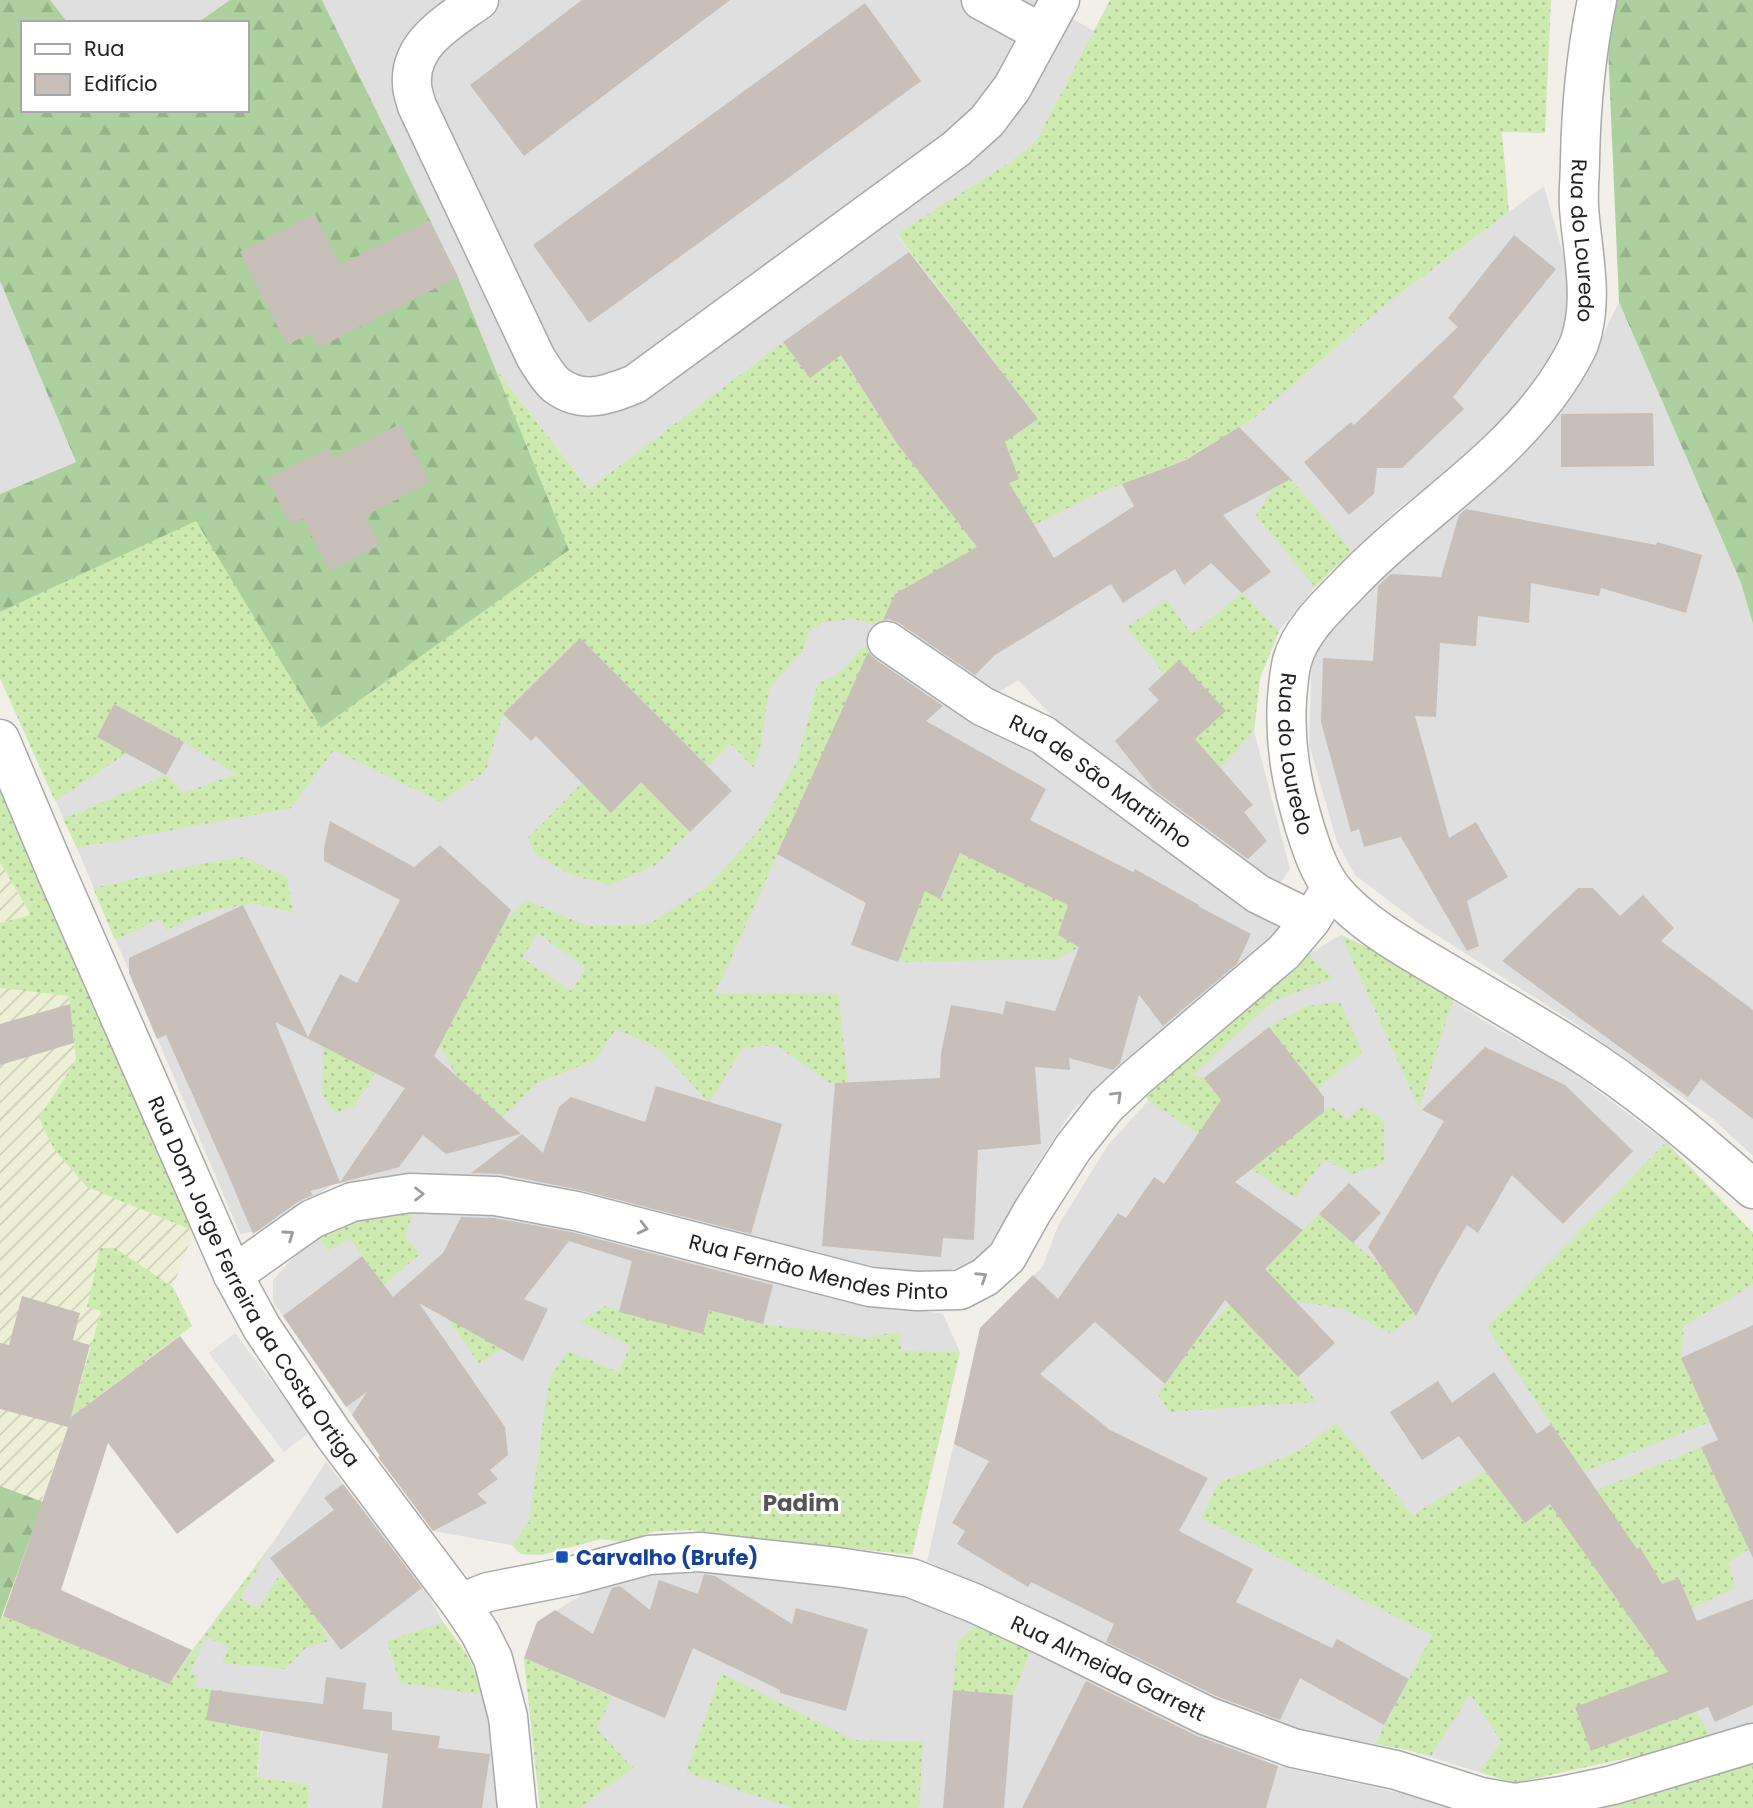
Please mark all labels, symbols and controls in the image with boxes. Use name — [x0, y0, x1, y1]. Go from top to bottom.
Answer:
legend — [21, 21, 248, 112]
text: Rua — [84, 34, 124, 63]
text: Edifício — [84, 69, 158, 98]
street label: Rua do Louredo — [1564, 159, 1601, 324]
street label: Rua do Louredo — [1272, 671, 1321, 838]
street label: Rua de São Martinho — [1005, 707, 1198, 855]
street label: Rua Dom Jorge Ferreira da Costa Ortiga — [142, 1091, 367, 1473]
one-way arrow — [1109, 1092, 1122, 1105]
one-way arrow — [415, 1186, 425, 1202]
one-way arrow — [637, 1220, 649, 1234]
street label: Rua Fernão Mendes Pinto — [686, 1226, 948, 1306]
one-way arrow — [281, 1231, 294, 1243]
one-way arrow — [974, 1272, 987, 1285]
district label: Padim — [763, 1487, 839, 1519]
place label: Carvalho (Brufe) — [576, 1543, 758, 1572]
marker: Carvalho (Brufe) — [554, 1549, 570, 1565]
street label: Rua Almeida Garrett — [1006, 1608, 1211, 1728]

